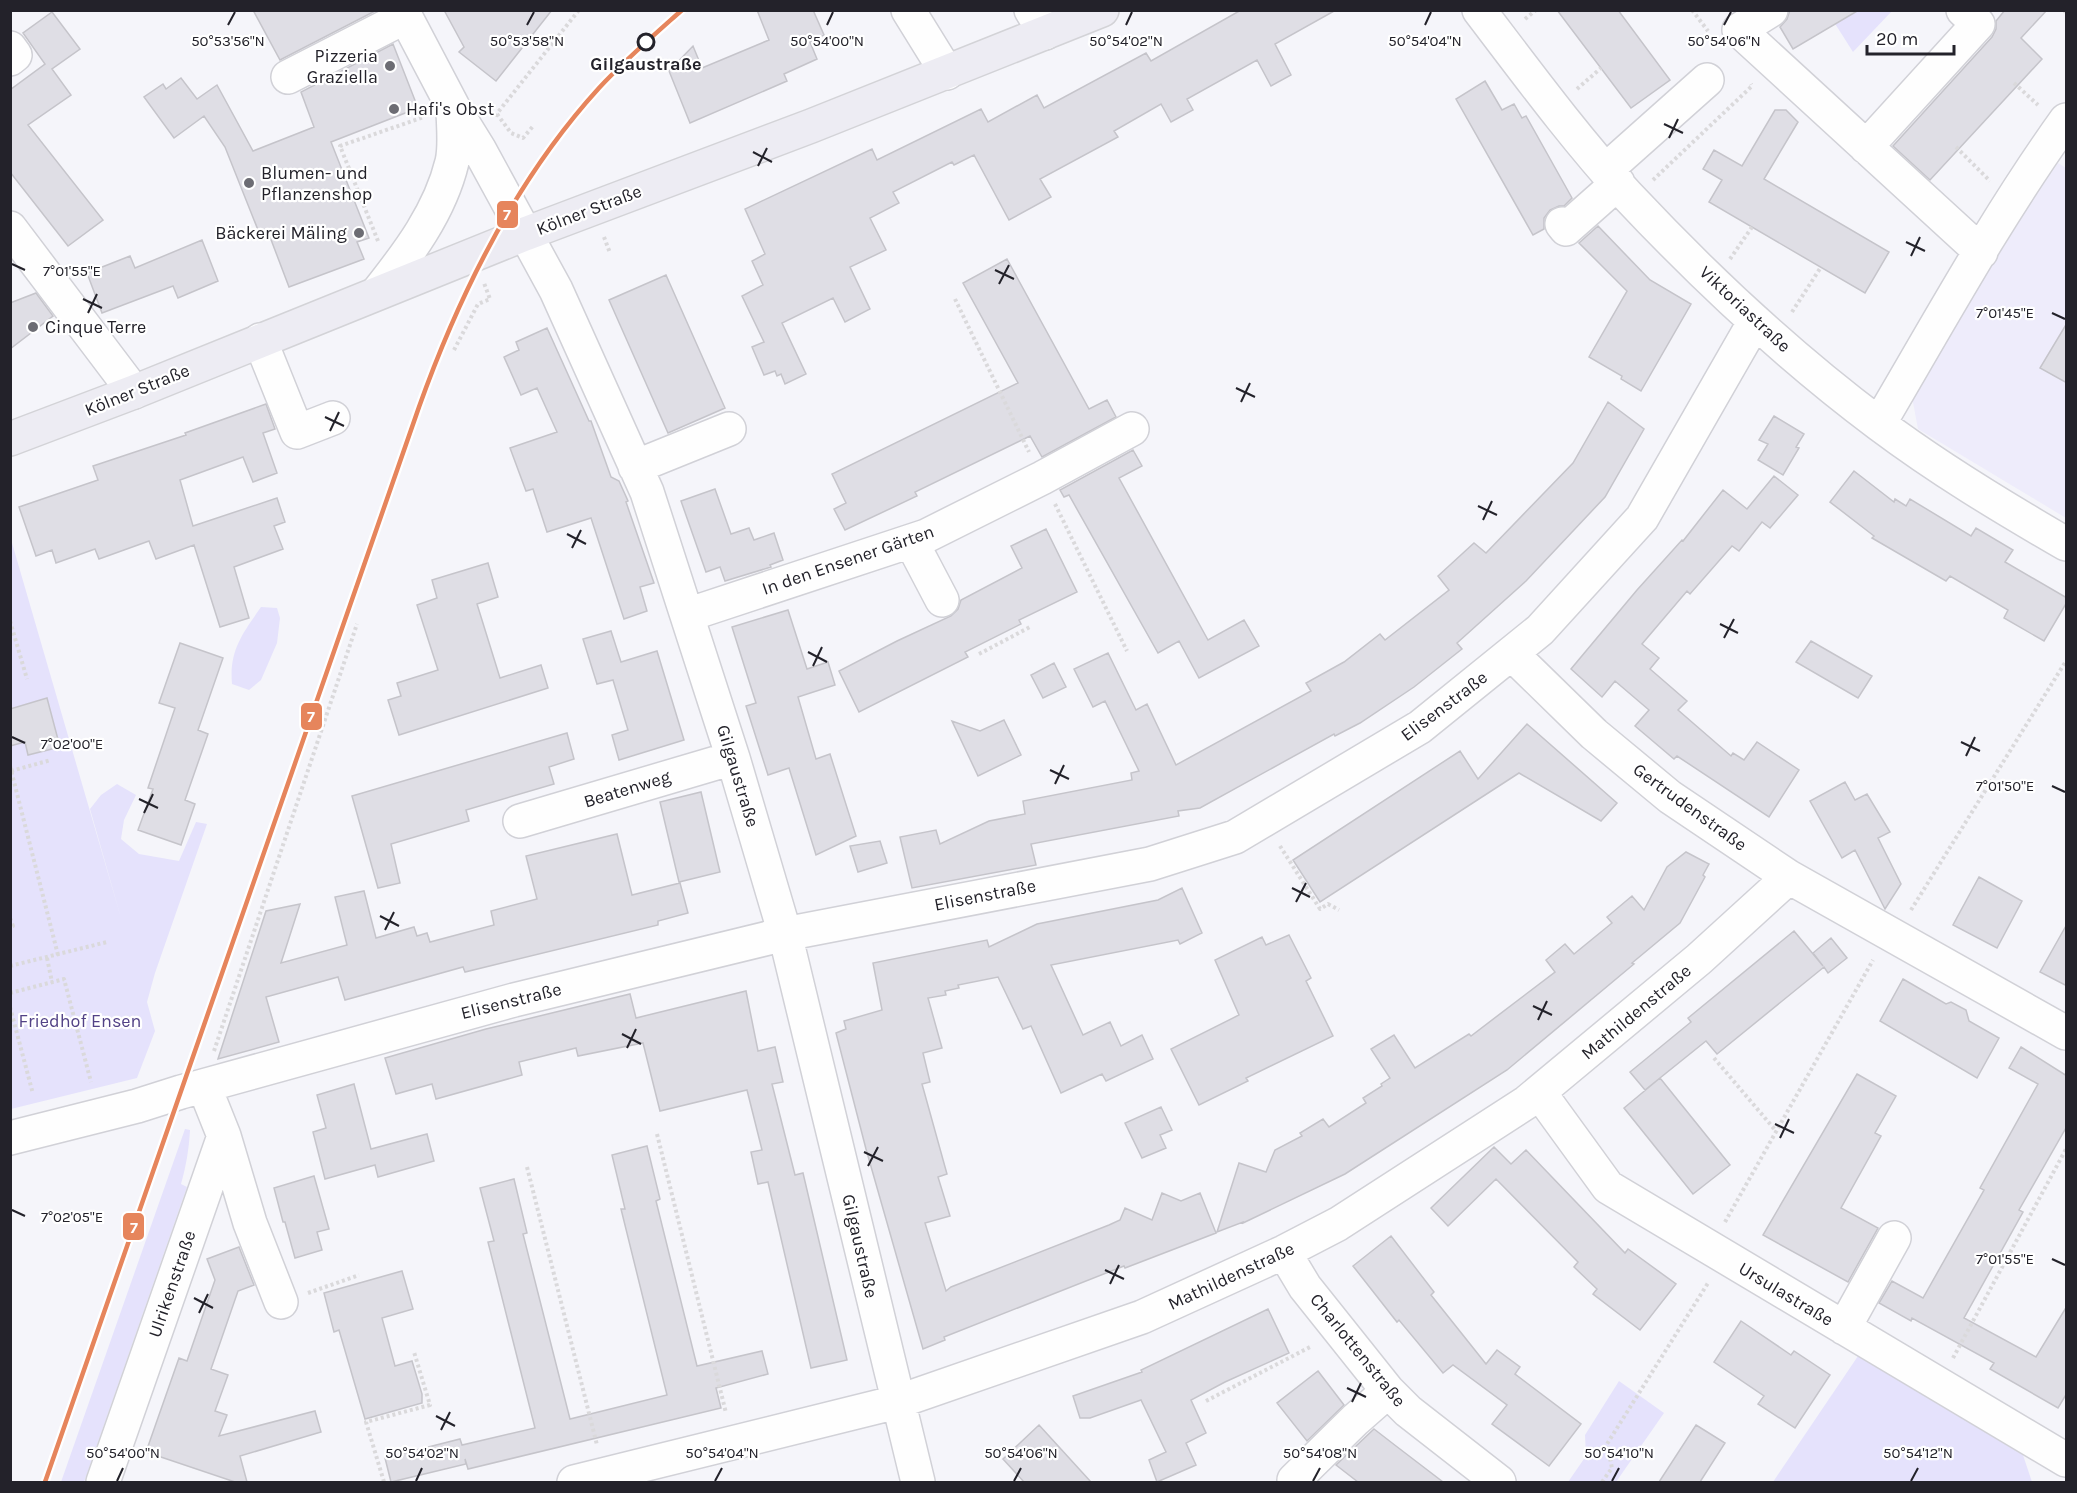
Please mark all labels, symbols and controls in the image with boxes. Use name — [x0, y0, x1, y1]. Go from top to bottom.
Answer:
scale bar — [1867, 18, 1954, 56]
text: 20 m — [1876, 28, 1918, 50]
text: 50°53'56"N — [191, 32, 265, 50]
text: 50°53'58"N — [490, 32, 564, 50]
text: 50°54'00"N — [790, 32, 864, 50]
text: 50°54'02"N — [1089, 32, 1163, 50]
text: 50°54'04"N — [1388, 32, 1462, 50]
text: 50°54'06"N — [1687, 32, 1761, 50]
marker: Gilgaustraße — [637, 33, 655, 51]
place label: Pizzeria Graziella — [307, 45, 378, 88]
place label: Gilgaustraße — [590, 53, 702, 75]
marker: Pizzeria Graziella — [383, 59, 397, 73]
place label: Hafi's Obst — [406, 98, 494, 120]
marker: Hafi's Obst — [387, 102, 401, 116]
place label: Blumen- und Pflanzenshop — [261, 162, 372, 205]
marker: Blumen- und Pflanzenshop — [242, 176, 256, 190]
street label: Kölner Straße — [533, 180, 645, 240]
line badge: 7 — [496, 200, 519, 229]
text: 7 — [503, 205, 511, 224]
place label: Bäckerei Mäling — [215, 222, 347, 244]
marker: Bäckerei Mäling — [352, 226, 366, 240]
street label: Viktoriastraße — [1695, 261, 1795, 357]
text: 7°01'55"E — [43, 262, 101, 280]
text: 7°01'45"E — [1976, 304, 2034, 322]
place label: Cinque Terre — [45, 316, 146, 338]
marker: Cinque Terre — [26, 320, 40, 334]
street label: Kölner Straße — [81, 359, 193, 421]
street label: In den Ensener Gärten — [759, 520, 937, 600]
street label: Elisenstraße — [1396, 666, 1492, 746]
line badge: 7 — [300, 702, 323, 731]
text: 7 — [307, 707, 315, 726]
street label: Gilgaustraße — [712, 722, 764, 830]
text: 7°02'00"E — [41, 735, 103, 753]
street label: Gertrudenstraße — [1629, 758, 1751, 856]
street label: Beatenweg — [581, 765, 673, 813]
text: 7°01'50"E — [1976, 777, 2034, 795]
street label: Elisenstraße — [932, 874, 1038, 916]
street label: Mathildenstraße — [1576, 960, 1696, 1064]
street label: Elisenstraße — [458, 978, 564, 1024]
park label: Friedhof Ensen — [19, 1010, 141, 1032]
street label: Gilgaustraße — [837, 1192, 883, 1300]
text: 7°02'05"E — [41, 1208, 103, 1226]
line badge: 7 — [122, 1212, 145, 1241]
text: 7 — [130, 1218, 138, 1237]
street label: Ulrikenstraße — [143, 1228, 201, 1340]
street label: Mathildenstraße — [1164, 1237, 1298, 1315]
text: 7°01'55"E — [1976, 1250, 2034, 1268]
street label: Ursulastraße — [1735, 1257, 1837, 1331]
street label: Charlottenstraße — [1305, 1289, 1411, 1411]
text: 50°54'00"N — [86, 1444, 160, 1462]
text: 50°54'02"N — [385, 1444, 459, 1462]
text: 50°54'04"N — [685, 1444, 759, 1462]
text: 50°54'06"N — [984, 1444, 1058, 1462]
text: 50°54'08"N — [1283, 1444, 1357, 1462]
text: 50°54'10"N — [1584, 1444, 1654, 1462]
text: 50°54'12"N — [1883, 1444, 1953, 1462]

